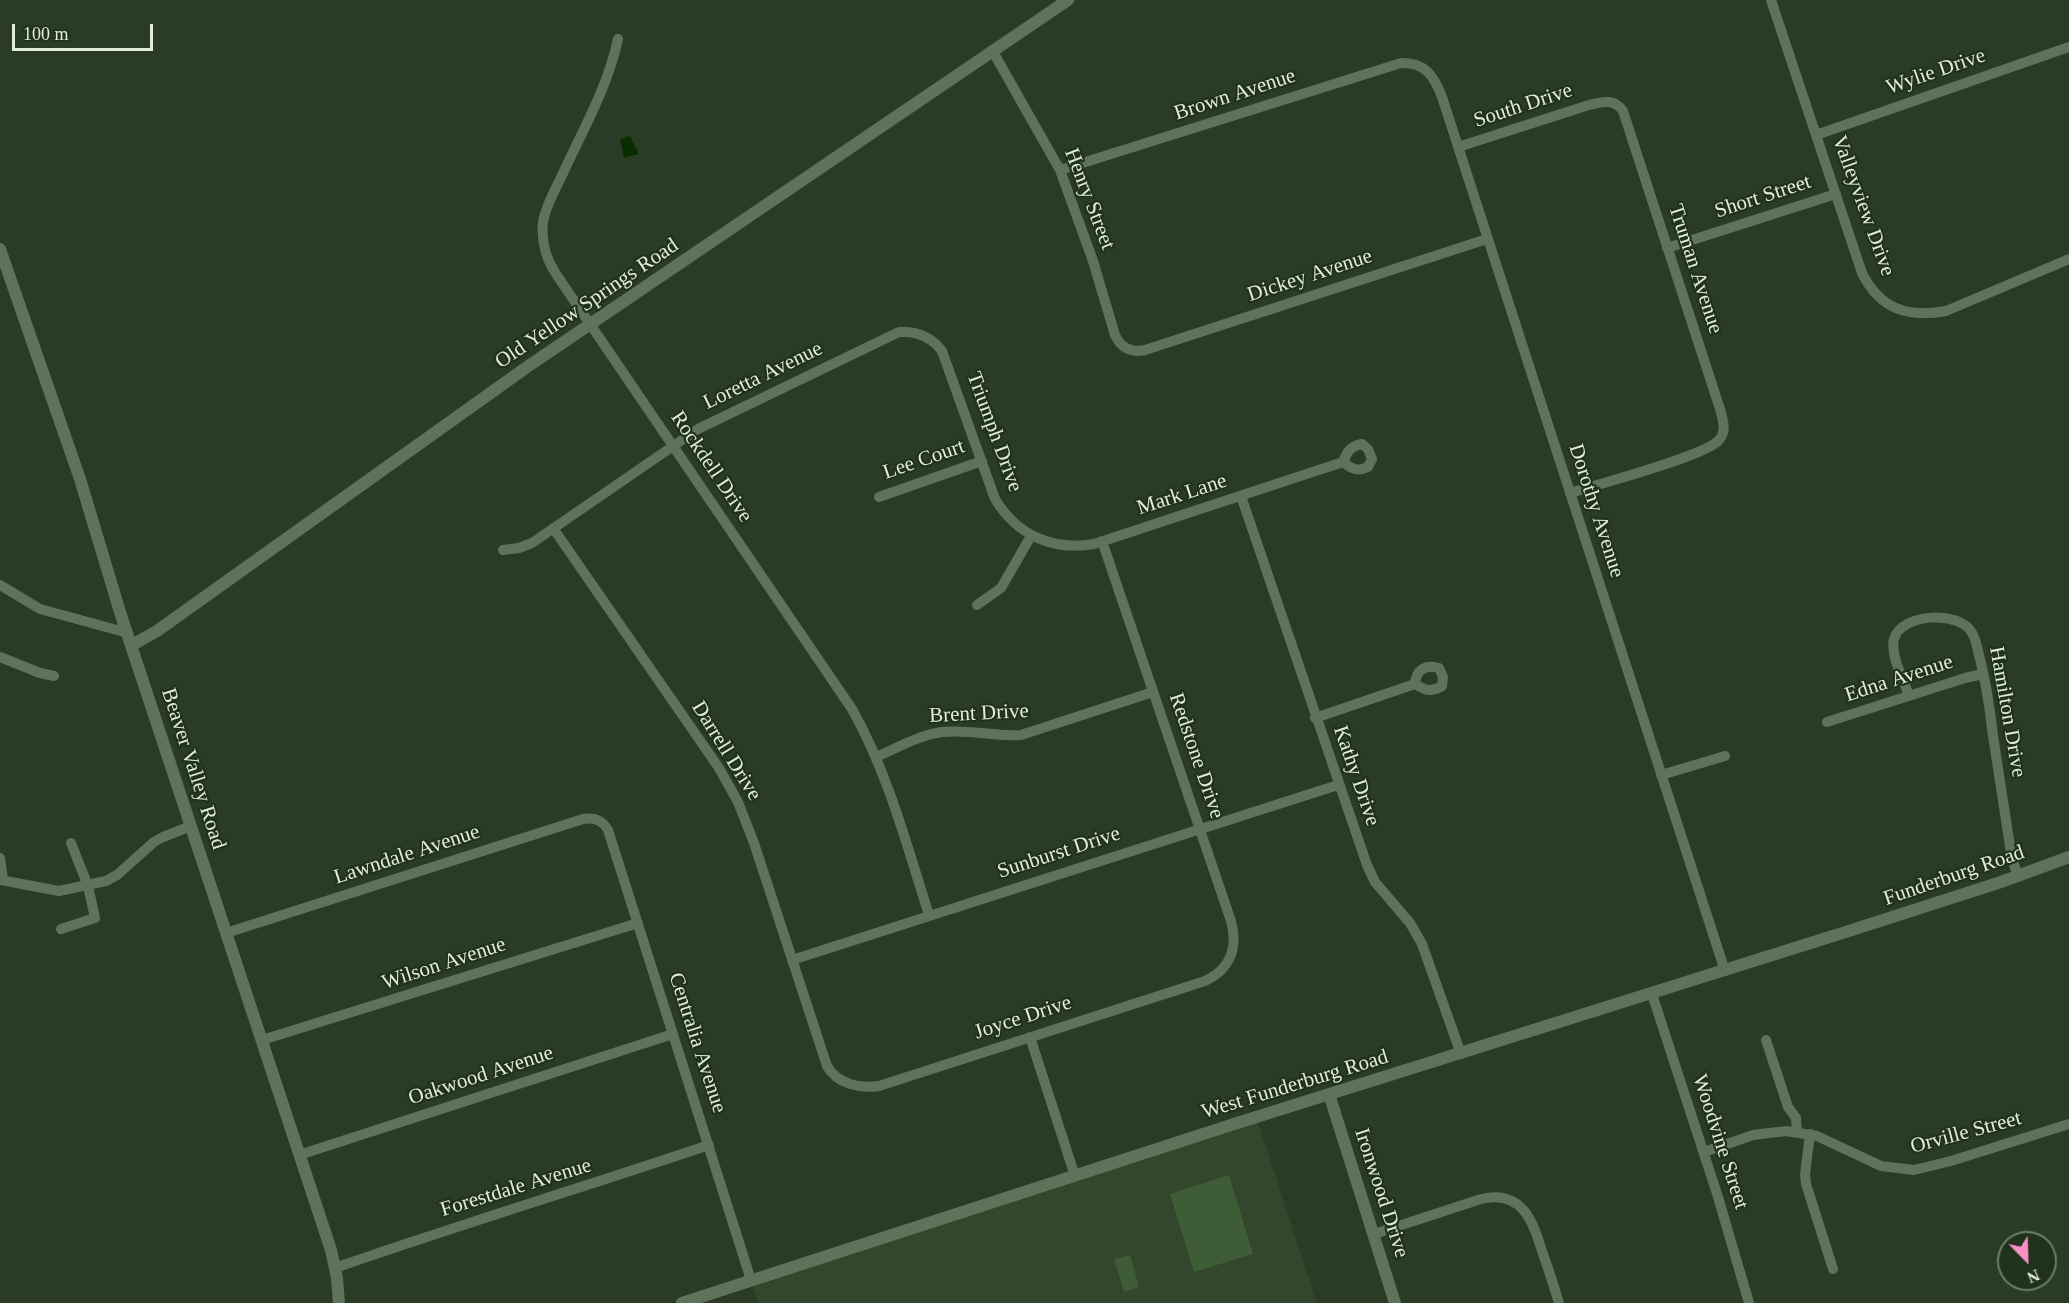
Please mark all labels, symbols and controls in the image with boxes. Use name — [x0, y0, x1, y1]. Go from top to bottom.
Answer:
scale bar — [15, 12, 156, 50]
text: 100 m — [23, 24, 69, 44]
street label: Wylie Drive — [1883, 43, 1989, 101]
street label: Brown Avenue — [1171, 64, 1299, 126]
street label: South Drive — [1471, 78, 1575, 134]
street label: Valleyview Drive — [1826, 132, 1900, 280]
street label: Henry Street — [1058, 145, 1120, 253]
street label: Short Street — [1712, 170, 1814, 224]
street label: Truman Avenue — [1662, 201, 1728, 337]
street label: Old Yellow Springs Road — [491, 233, 683, 375]
street label: Dickey Avenue — [1244, 244, 1376, 308]
street label: Loretta Avenue — [699, 336, 827, 416]
street label: Triumph Drive — [961, 369, 1027, 495]
street label: Rockdell Drive — [665, 407, 757, 527]
street label: Lee Court — [880, 434, 968, 486]
street label: Dorothy Avenue — [1563, 441, 1629, 581]
street label: Mark Lane — [1134, 469, 1230, 521]
street label: Hamilton Drive — [1983, 645, 2031, 779]
street label: Edna Avenue — [1842, 650, 1956, 708]
street label: Beaver Valley Road — [155, 685, 231, 853]
street label: Redstone Drive — [1163, 690, 1229, 822]
street label: Darrell Drive — [685, 697, 767, 805]
street label: Brent Drive — [929, 699, 1029, 729]
street label: Kathy Drive — [1327, 723, 1385, 829]
street label: Lawndale Avenue — [331, 820, 483, 890]
street label: Sunburst Drive — [994, 821, 1124, 885]
street label: Funderburg Road — [1880, 840, 2028, 912]
street label: Wilson Avenue — [379, 932, 509, 996]
street label: Centralia Avenue — [662, 970, 732, 1116]
street label: Joyce Drive — [971, 990, 1075, 1046]
street label: Oakwood Avenue — [405, 1041, 557, 1111]
street label: West Funderburg Road — [1199, 1045, 1391, 1125]
street label: Woodvine Street — [1686, 1072, 1754, 1212]
street label: Orville Street — [1908, 1106, 2024, 1160]
street label: Ironwood Drive — [1348, 1125, 1414, 1261]
street label: Forestdale Avenue — [437, 1153, 595, 1223]
north arrow — [1997, 1231, 2057, 1291]
text: N — [2025, 1266, 2042, 1286]

